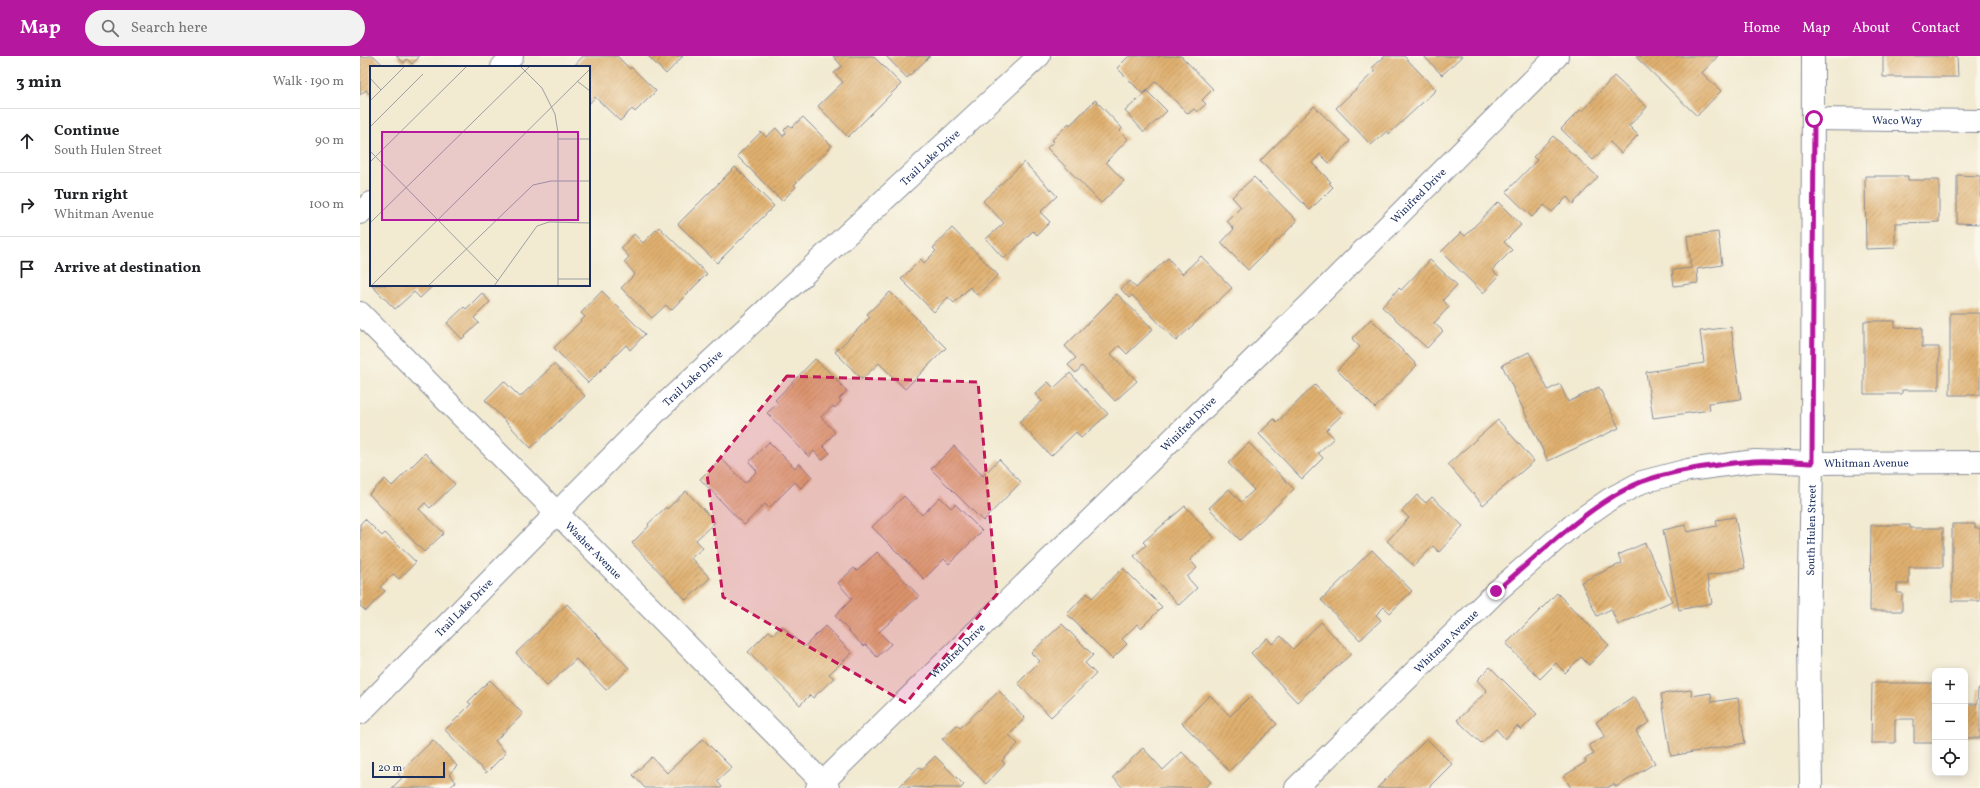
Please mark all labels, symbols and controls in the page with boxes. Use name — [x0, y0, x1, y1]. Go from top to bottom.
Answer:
search box — [85, 10, 365, 46]
text: Map — [20, 15, 61, 41]
icon: search — [99, 17, 121, 39]
text: Search here — [131, 18, 208, 39]
text: Home — [1743, 19, 1780, 38]
text: Map — [1802, 19, 1830, 38]
text: About — [1852, 19, 1890, 38]
text: Contact — [1912, 19, 1960, 38]
inset map — [370, 66, 590, 286]
text: 3 min — [16, 71, 62, 94]
text: Walk · 190 m — [273, 73, 344, 91]
route start — [1805, 110, 1823, 128]
street label: Waco Way — [1872, 114, 1922, 129]
text: Continue — [54, 121, 119, 142]
street label: Trail Lake Drive — [898, 127, 964, 190]
icon: ahead — [16, 130, 38, 152]
text: 90 m — [315, 132, 344, 150]
text: South Hulen Street — [54, 142, 162, 160]
street label: Winifred Drive — [1388, 165, 1450, 228]
text: Turn right — [54, 185, 128, 206]
icon: right — [16, 194, 38, 216]
text: 100 m — [309, 196, 344, 214]
text: Whitman Avenue — [54, 206, 154, 224]
icon: arrive — [16, 258, 38, 280]
text: Arrive at destination — [54, 258, 201, 279]
street label: Trail Lake Drive — [660, 348, 727, 411]
street label: Winifred Drive — [1158, 394, 1220, 456]
street label: Whitman Avenue — [1824, 456, 1909, 472]
street label: South Hulen Street — [1804, 484, 1821, 576]
street label: Washer Avenue — [561, 519, 624, 583]
street label: Trail Lake Drive — [433, 576, 497, 641]
route end — [1487, 582, 1505, 600]
street label: Whitman Avenue — [1412, 607, 1483, 677]
street label: Winifred Drive — [927, 621, 989, 683]
map controls — [1932, 668, 1968, 776]
button: + — [1932, 668, 1968, 704]
button: − — [1932, 704, 1968, 740]
button: locate — [1932, 740, 1968, 776]
scale bar — [372, 760, 445, 779]
text: 20 m — [378, 761, 402, 776]

